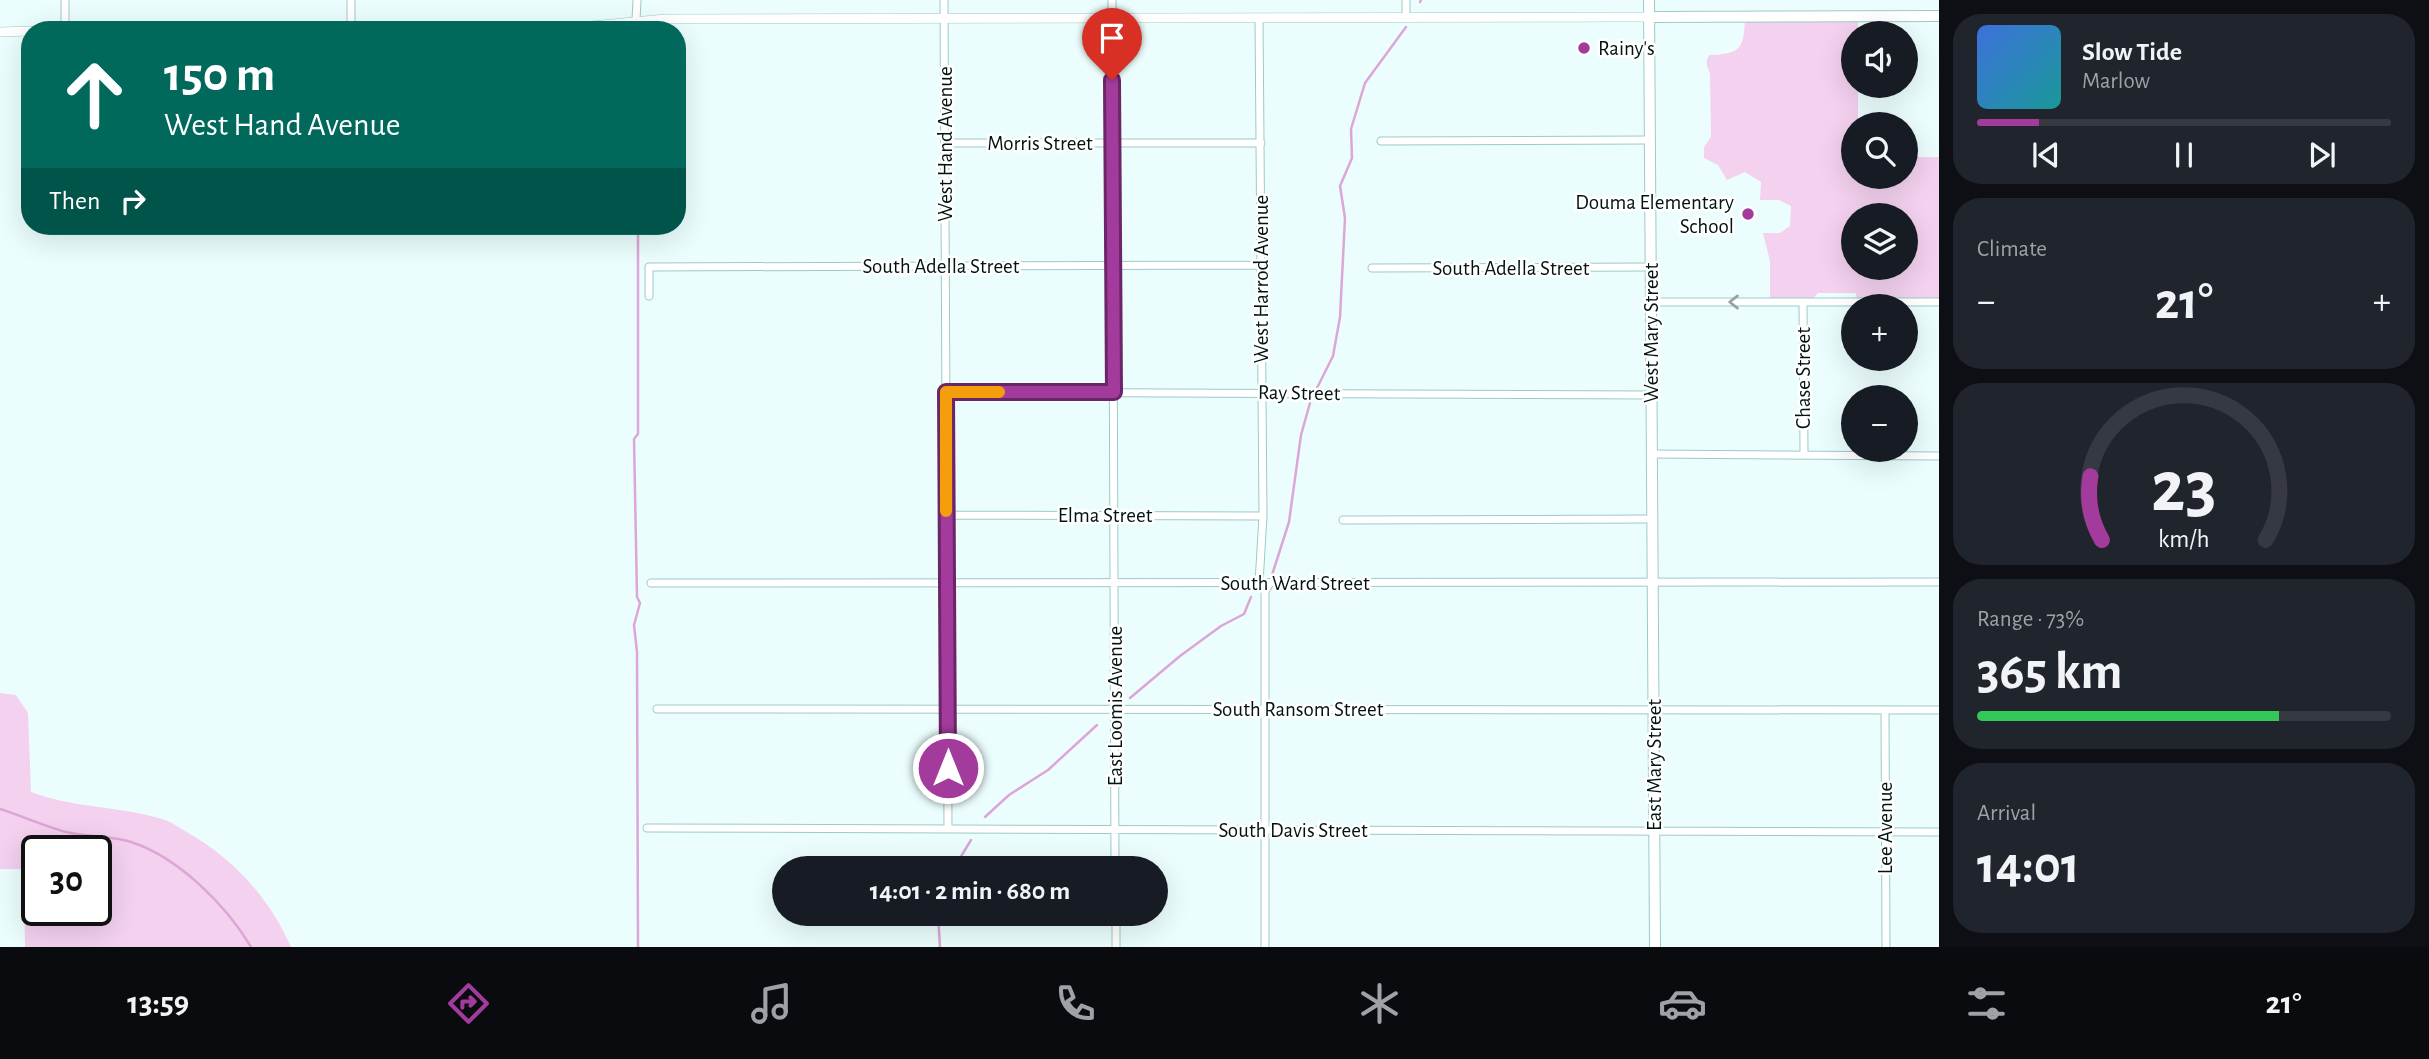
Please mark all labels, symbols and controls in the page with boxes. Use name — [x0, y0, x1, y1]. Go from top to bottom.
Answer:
pin — [1082, 8, 1142, 80]
icon: arrive — [1093, 19, 1131, 57]
map controls — [1841, 21, 1918, 462]
button: sound — [1841, 21, 1918, 98]
place label: Rainy's — [1598, 38, 1655, 59]
text: Slow Tide — [2082, 39, 2182, 65]
marker: Rainy's — [1576, 40, 1592, 56]
icon: ahead — [49, 49, 140, 140]
text: 150 m — [164, 51, 275, 100]
street label: West Hand Avenue — [935, 66, 956, 222]
text: Marlow — [2082, 70, 2150, 93]
text: West Hand Avenue — [164, 109, 401, 141]
button: search — [1841, 112, 1918, 189]
street label: Morris Street — [987, 133, 1093, 154]
icon: previous — [2027, 136, 2065, 174]
icon: pause — [2165, 136, 2203, 174]
icon: next — [2303, 136, 2341, 174]
icon: right — [114, 182, 152, 220]
text: Then — [49, 188, 100, 214]
place label: Douma Elementary School — [1575, 192, 1734, 237]
street label: West Harrod Avenue — [1251, 195, 1272, 363]
button: layers — [1841, 203, 1918, 280]
marker: Douma Elementary School — [1740, 206, 1756, 222]
text: Climate — [1977, 238, 2047, 261]
street label: South Adella Street — [863, 256, 1020, 277]
street label: South Adella Street — [1433, 258, 1590, 279]
street label: West Mary Street — [1641, 263, 1662, 403]
text: 21° — [2155, 276, 2213, 328]
text: − — [1977, 283, 1995, 321]
text: + — [2373, 283, 2391, 321]
one-way arrow — [1729, 294, 1739, 310]
button: + — [1841, 294, 1918, 371]
street label: Chase Street — [1793, 327, 1814, 429]
street label: Ray Street — [1258, 382, 1341, 404]
button: − — [1841, 385, 1918, 462]
text: 23 — [2151, 452, 2217, 525]
street label: Elma Street — [1058, 505, 1153, 526]
text: km/h — [2158, 526, 2210, 551]
street label: South Ward Street — [1220, 573, 1370, 594]
text: Range · 73% — [1977, 608, 2084, 631]
street label: East Loomis Avenue — [1105, 626, 1126, 786]
text: 365 km — [1977, 646, 2123, 698]
street label: South Ransom Street — [1213, 699, 1384, 720]
street label: East Mary Street — [1644, 699, 1665, 831]
position arrow — [911, 731, 985, 805]
street label: Lee Avenue — [1875, 782, 1896, 874]
text: Arrival — [1977, 802, 2036, 825]
street label: South Davis Street — [1218, 820, 1368, 841]
speed limit sign: 30 — [21, 835, 112, 926]
text: 14:01 — [1977, 840, 2080, 892]
text: 14:01 · 2 min · 680 m — [870, 878, 1070, 904]
icon: directions — [444, 979, 493, 1028]
icon: music — [747, 979, 796, 1028]
icon: phone — [1051, 979, 1100, 1028]
icon: climate — [1355, 979, 1404, 1028]
icon: car — [1658, 979, 1707, 1028]
icon: filters — [1962, 979, 2011, 1028]
text: 13:59 — [127, 987, 189, 1019]
text: 21° — [2266, 987, 2302, 1019]

